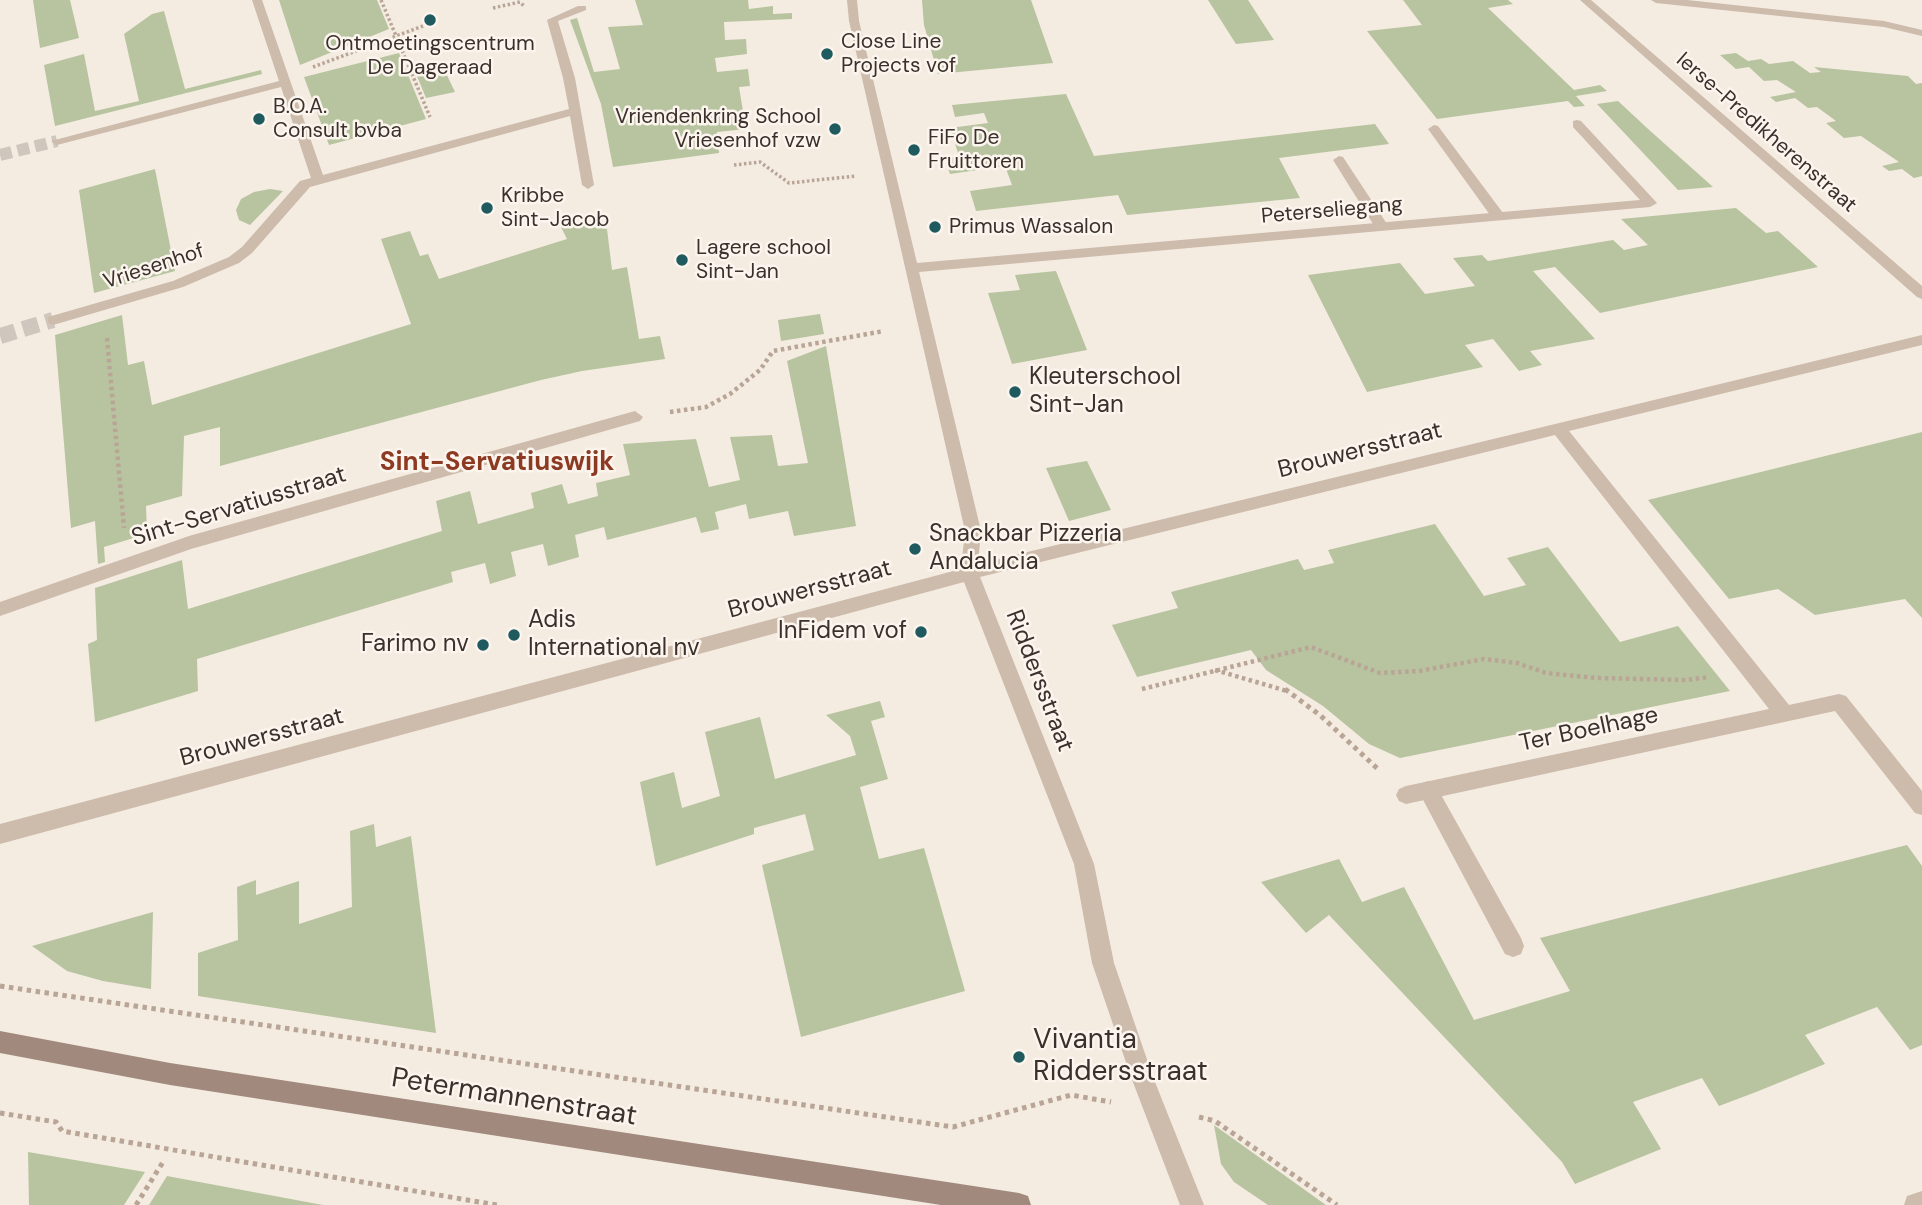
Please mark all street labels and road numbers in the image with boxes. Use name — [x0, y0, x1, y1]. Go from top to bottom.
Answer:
street label: Ierse-Predikherenstraat — [1671, 48, 1861, 218]
street label: Peterseliegang — [1260, 192, 1404, 230]
street label: Vriesenhof — [100, 239, 208, 295]
street label: Brouwersstraat — [1275, 417, 1445, 485]
street label: Sint-Servatiusstraat — [128, 461, 350, 553]
street label: Brouwersstraat — [725, 554, 895, 626]
street label: Riddersstraat — [999, 606, 1079, 756]
street label: Ter Boelhage — [1517, 701, 1661, 759]
street label: Brouwersstraat — [177, 702, 347, 774]
street label: Petermannenstraat — [389, 1062, 639, 1134]

